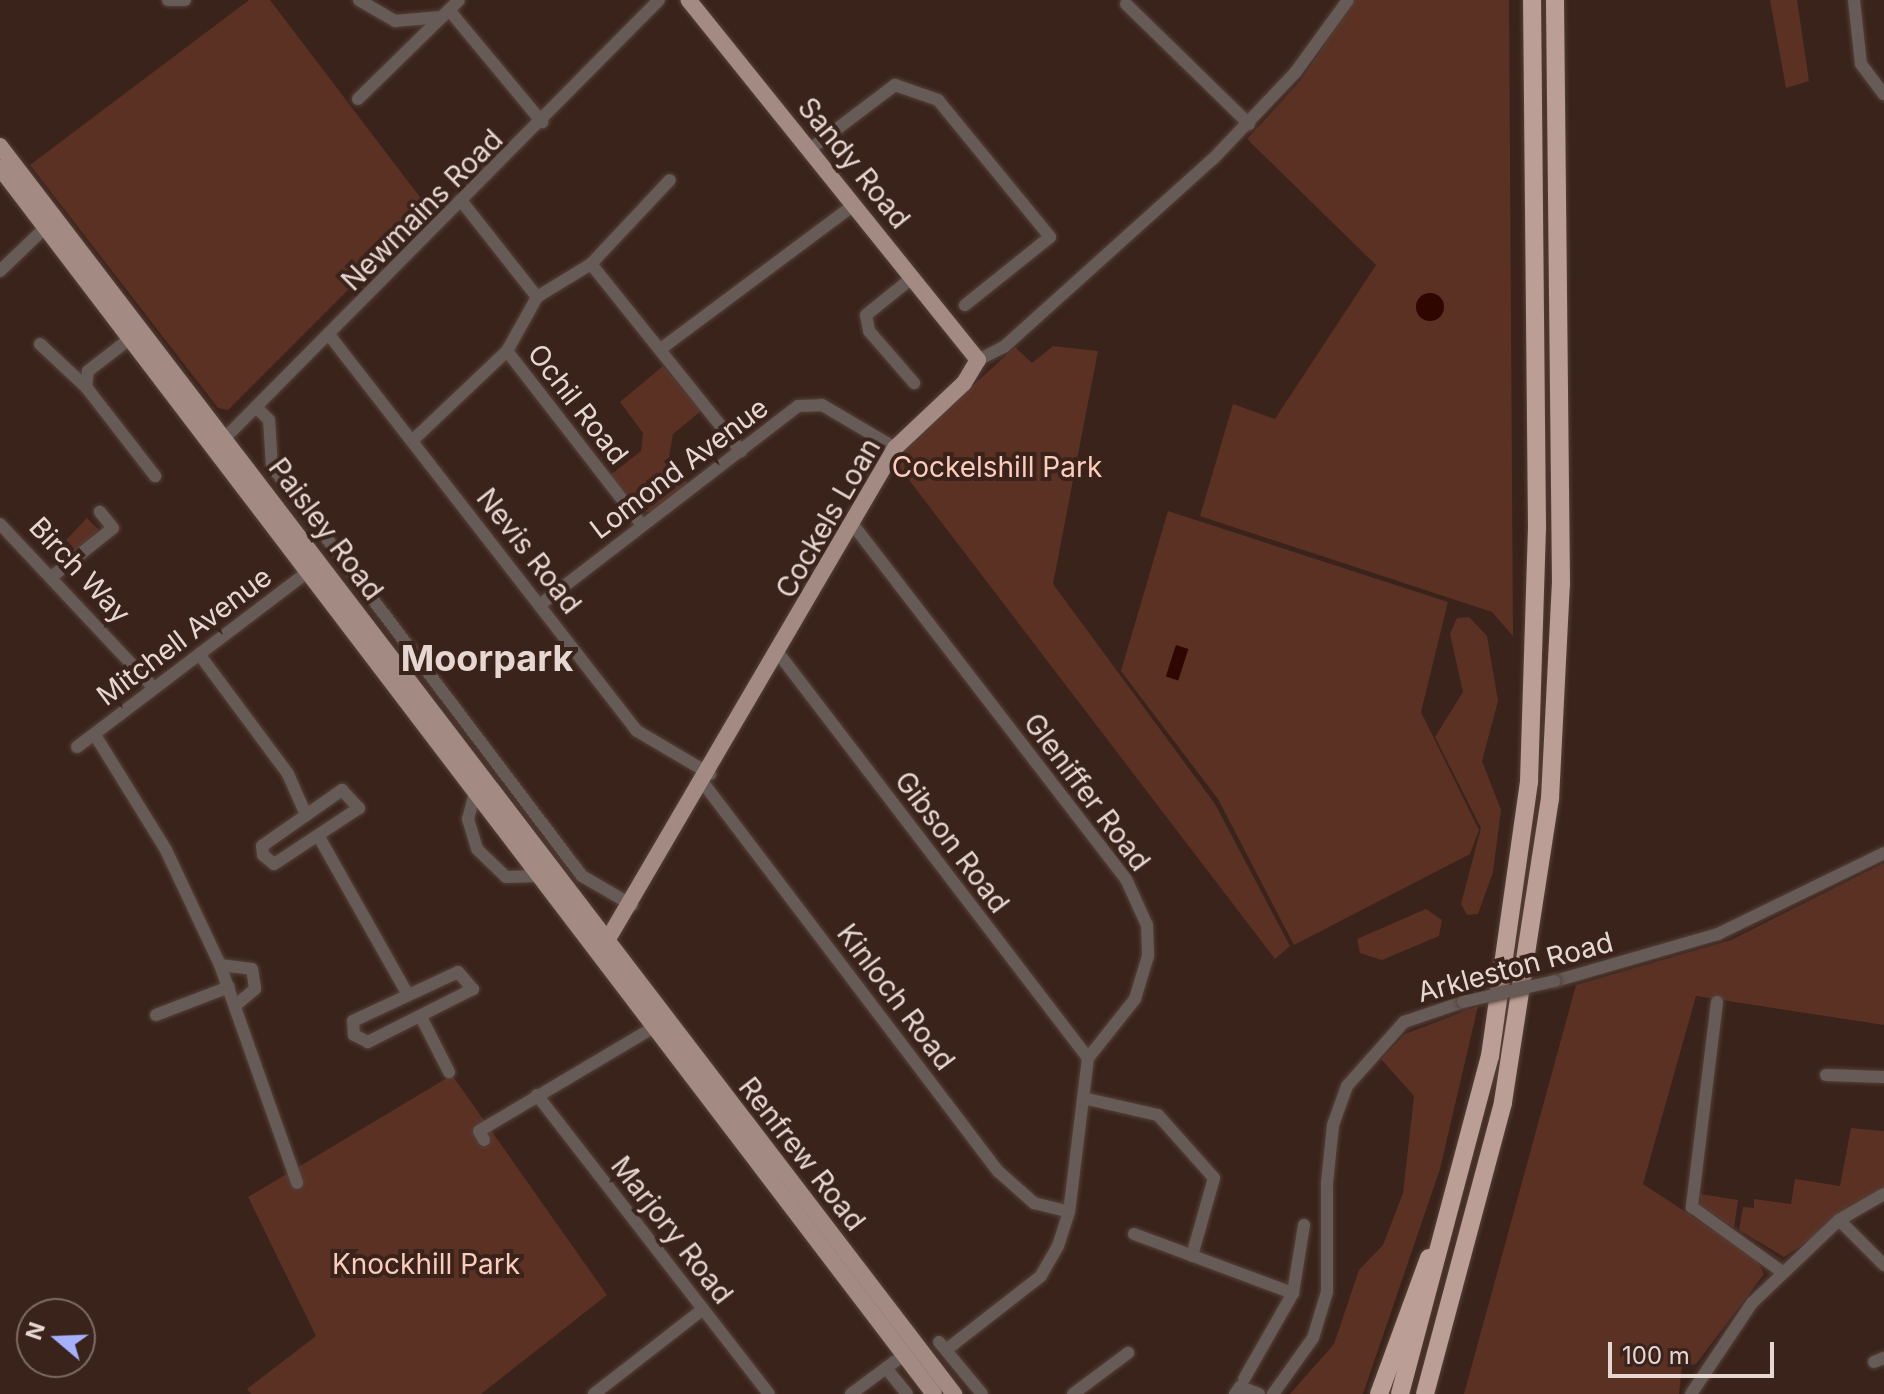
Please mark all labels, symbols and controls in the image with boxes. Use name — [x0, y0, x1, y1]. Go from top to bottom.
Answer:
street label: Sandy Road — [791, 91, 917, 235]
street label: Newmains Road — [335, 123, 509, 297]
street label: Ochil Road — [521, 337, 635, 471]
street label: Lomond Avenue — [583, 390, 775, 546]
street label: Cockels Loan — [769, 432, 887, 604]
park label: Cockelshill Park — [892, 450, 1102, 484]
street label: Paisley Road — [262, 451, 390, 607]
street label: Nevis Road — [470, 482, 588, 620]
street label: Birch Way — [22, 510, 138, 630]
street label: Mitchell Avenue — [90, 560, 278, 712]
district label: Moorpark — [401, 637, 573, 681]
street label: Gleniffer Road — [1017, 707, 1157, 877]
street label: Gibson Road — [888, 765, 1016, 919]
street label: Kinloch Road — [830, 917, 962, 1077]
street label: Arkleston Road — [1413, 925, 1617, 1009]
street label: Renfrew Road — [732, 1071, 872, 1237]
street label: Marjory Road — [604, 1150, 740, 1310]
park label: Knockhill Park — [332, 1247, 520, 1281]
north arrow — [16, 1298, 96, 1378]
text: N — [20, 1319, 50, 1343]
scale bar — [1612, 1326, 1778, 1376]
text: 100 m — [1622, 1341, 1690, 1370]

